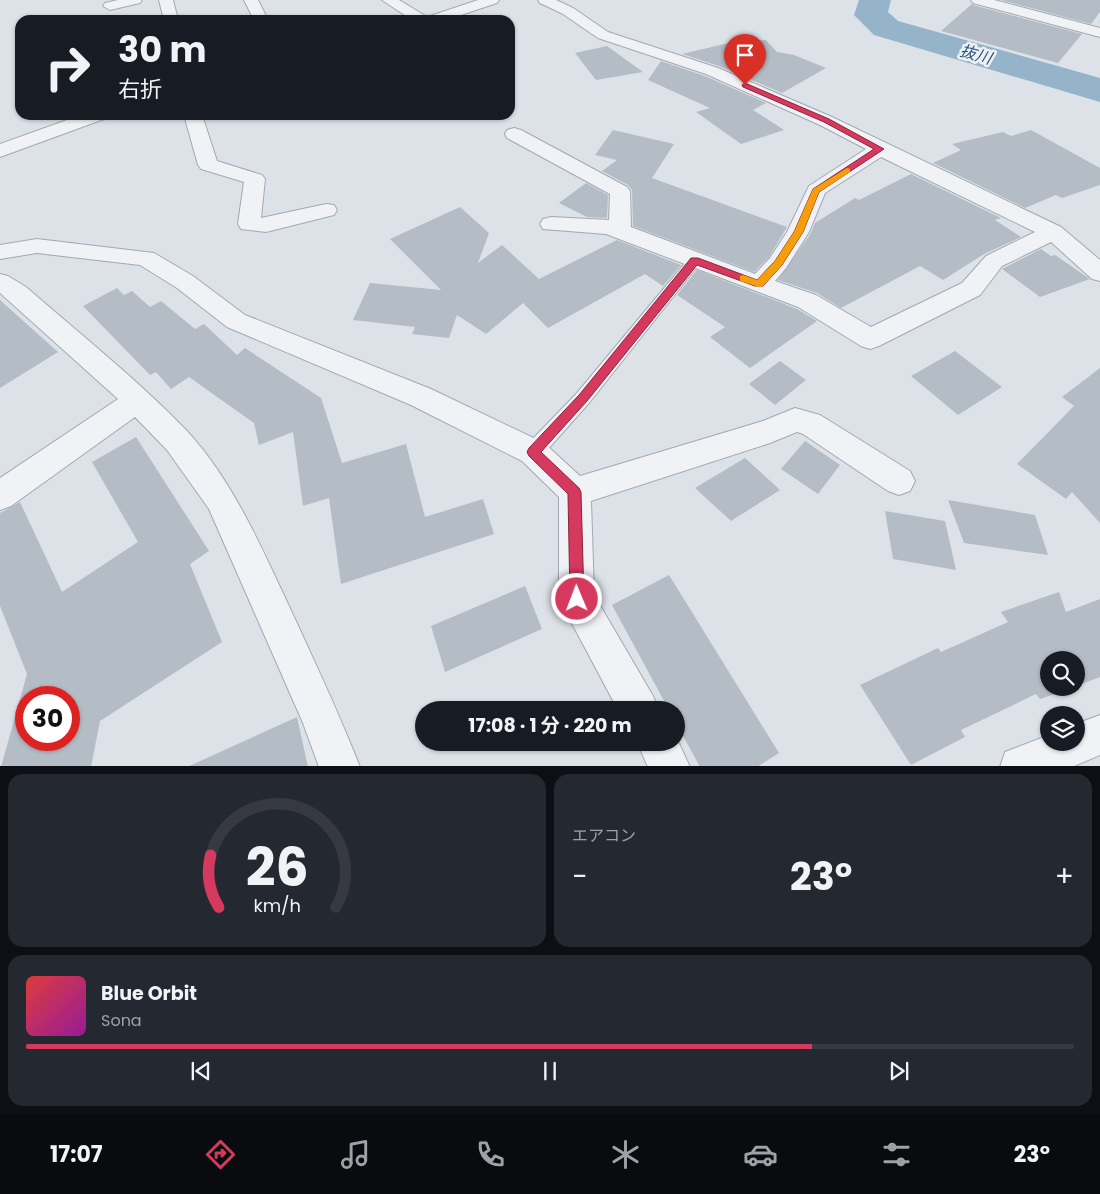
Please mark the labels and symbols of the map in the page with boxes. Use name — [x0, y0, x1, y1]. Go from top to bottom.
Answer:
pin — [724, 34, 766, 85]
water label: 抜川 — [957, 39, 996, 70]
position arrow — [550, 572, 602, 624]
speed limit sign: 30 — [15, 686, 80, 751]

